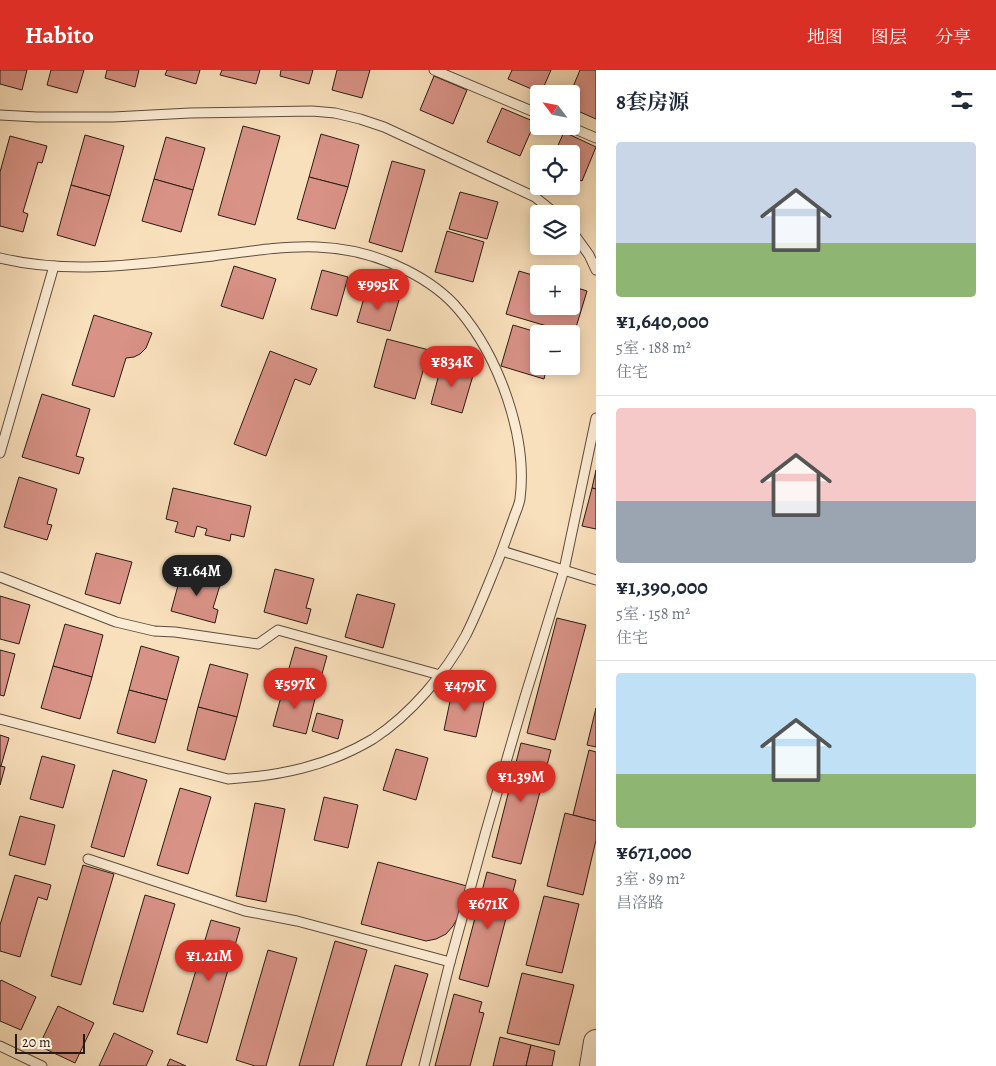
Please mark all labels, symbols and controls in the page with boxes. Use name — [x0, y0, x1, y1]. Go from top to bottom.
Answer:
text: Habito — [25, 19, 94, 51]
text: 地图 — [807, 25, 843, 49]
text: 图层 — [871, 25, 907, 49]
text: 分享 — [935, 25, 971, 49]
north arrow — [530, 85, 580, 135]
map controls — [530, 85, 580, 375]
icon: filters — [948, 86, 976, 114]
text: 8套房源 — [616, 88, 689, 116]
button: locate — [530, 145, 580, 195]
icon: home — [751, 175, 841, 265]
button: layers — [530, 205, 580, 255]
button: + — [530, 265, 580, 315]
pin: ¥995K — [343, 268, 413, 311]
text: ¥995K — [357, 274, 399, 296]
text: ¥1,640,000 — [616, 307, 709, 335]
button: − — [530, 325, 580, 375]
text: 5室 · 188 m² — [616, 337, 691, 359]
pin: ¥834K — [417, 346, 487, 388]
text: ¥834K — [431, 351, 473, 373]
text: 住宅 — [616, 361, 648, 383]
icon: home — [751, 440, 841, 530]
pin: ¥1.64M — [156, 554, 238, 597]
text: ¥1.64M — [173, 560, 221, 582]
text: ¥1,390,000 — [616, 573, 708, 601]
text: 5室 · 158 m² — [616, 603, 690, 625]
text: 住宅 — [616, 627, 648, 649]
pin: ¥597K — [260, 668, 330, 710]
pin: ¥479K — [430, 670, 500, 712]
text: ¥597K — [275, 673, 315, 695]
text: ¥479K — [444, 675, 486, 697]
icon: home — [751, 705, 841, 795]
pin: ¥1.39M — [480, 760, 562, 803]
text: ¥1.39M — [497, 766, 545, 788]
text: ¥671,000 — [616, 838, 692, 866]
text: 3室 · 89 m² — [616, 868, 685, 890]
pin: ¥671K — [453, 888, 523, 930]
text: 昌洛路 — [616, 892, 664, 914]
text: ¥671K — [468, 893, 508, 915]
pin: ¥1.21M — [168, 940, 250, 982]
text: ¥1.21M — [186, 945, 232, 967]
scale bar — [15, 1031, 85, 1054]
text: 20 m — [22, 1033, 51, 1052]

